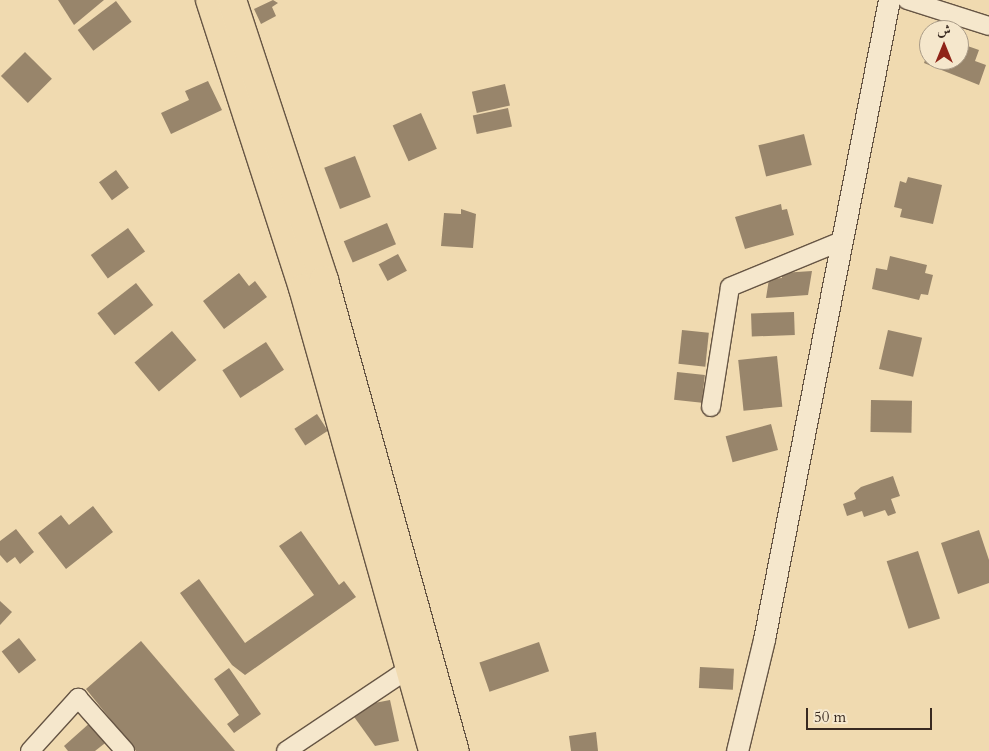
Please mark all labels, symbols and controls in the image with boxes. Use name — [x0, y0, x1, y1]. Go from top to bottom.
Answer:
north arrow — [919, 20, 969, 70]
text: ش — [937, 21, 951, 40]
scale bar — [809, 698, 935, 730]
text: 50 m — [814, 707, 846, 727]

